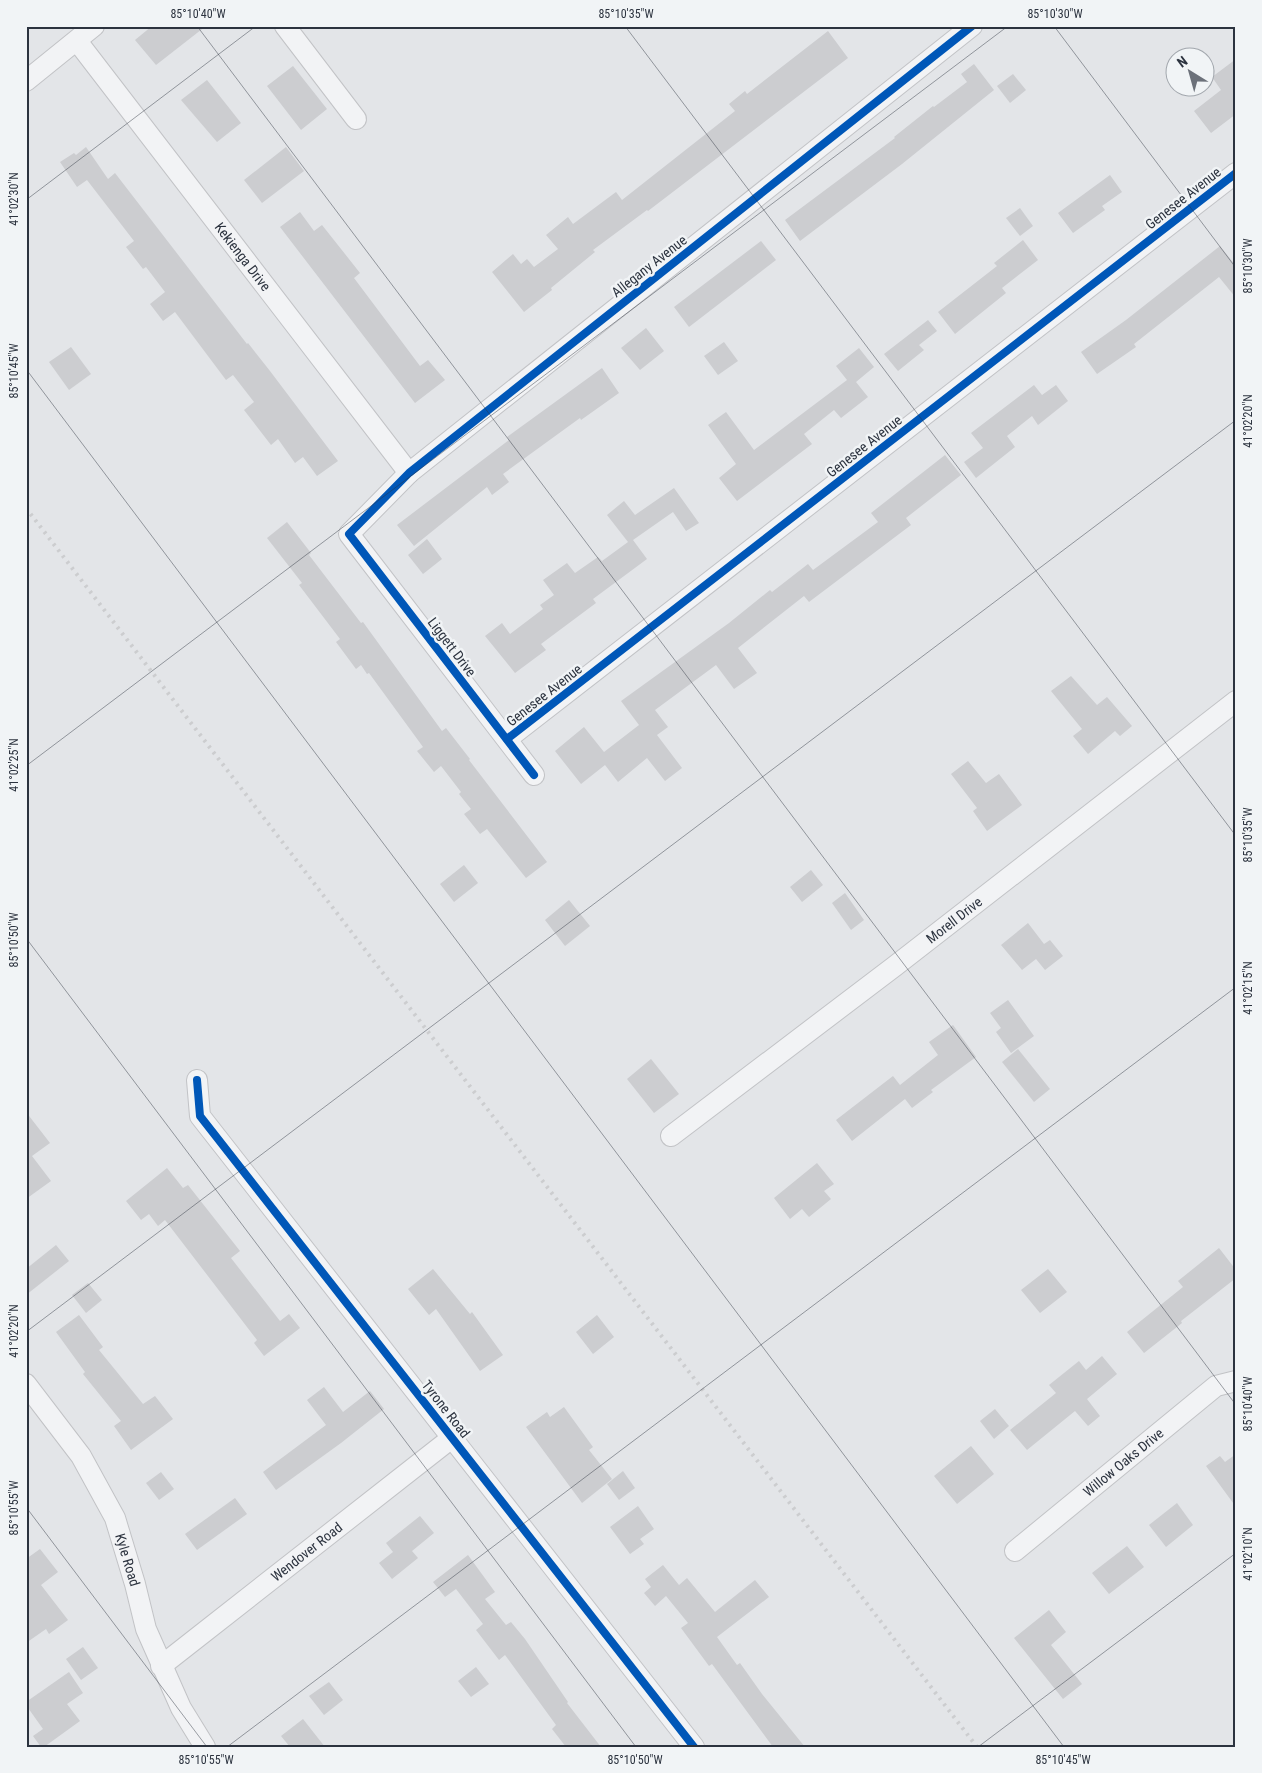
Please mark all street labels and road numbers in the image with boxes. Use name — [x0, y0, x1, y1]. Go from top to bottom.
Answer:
street label: Genesee Avenue — [1142, 163, 1224, 232]
street label: Kekienga Drive — [212, 219, 274, 294]
street label: Allegany Avenue — [608, 231, 690, 300]
street label: Genesee Avenue — [823, 411, 905, 480]
street label: Liggett Drive — [425, 614, 480, 680]
street label: Genesee Avenue — [503, 660, 585, 729]
street label: Morell Drive — [923, 893, 985, 947]
street label: Tyrone Road — [419, 1377, 473, 1441]
street label: Willow Oaks Drive — [1080, 1424, 1167, 1500]
street label: Wendover Road — [268, 1519, 345, 1585]
street label: Kyle Road — [112, 1531, 143, 1588]

